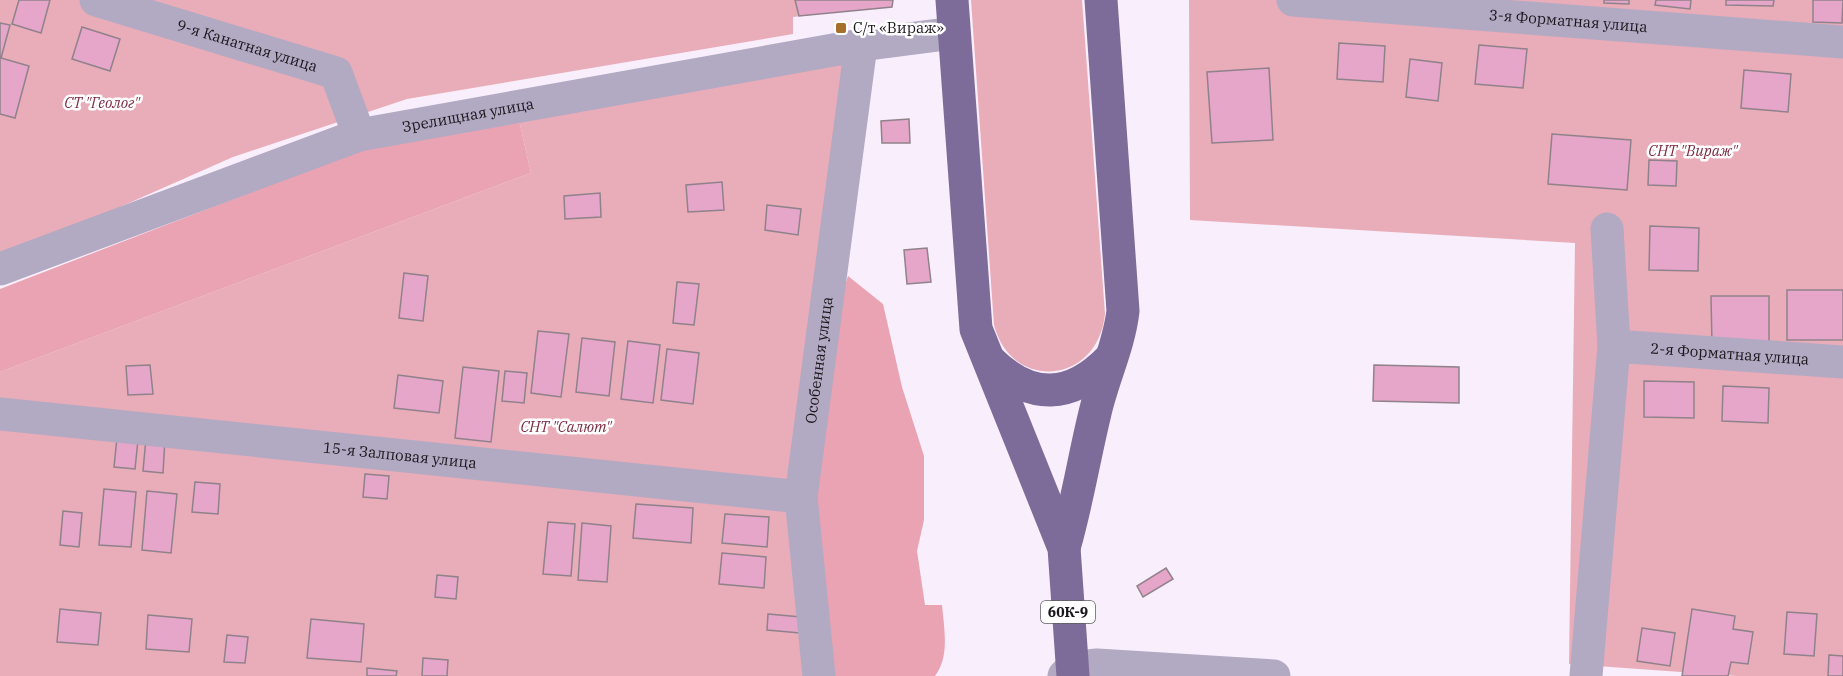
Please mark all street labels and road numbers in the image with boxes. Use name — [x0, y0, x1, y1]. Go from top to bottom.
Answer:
street label: 3-я Форматная улица — [1488, 5, 1648, 36]
street label: 9-я Канатная улица — [175, 15, 320, 76]
street label: Зрелищная улица — [401, 94, 535, 136]
street label: Особенная улица — [801, 295, 837, 425]
street label: 2-я Форматная улица — [1650, 339, 1810, 369]
street label: 15-я Залповая улица — [322, 438, 478, 472]
road number: 60К-9 — [1041, 601, 1095, 623]

